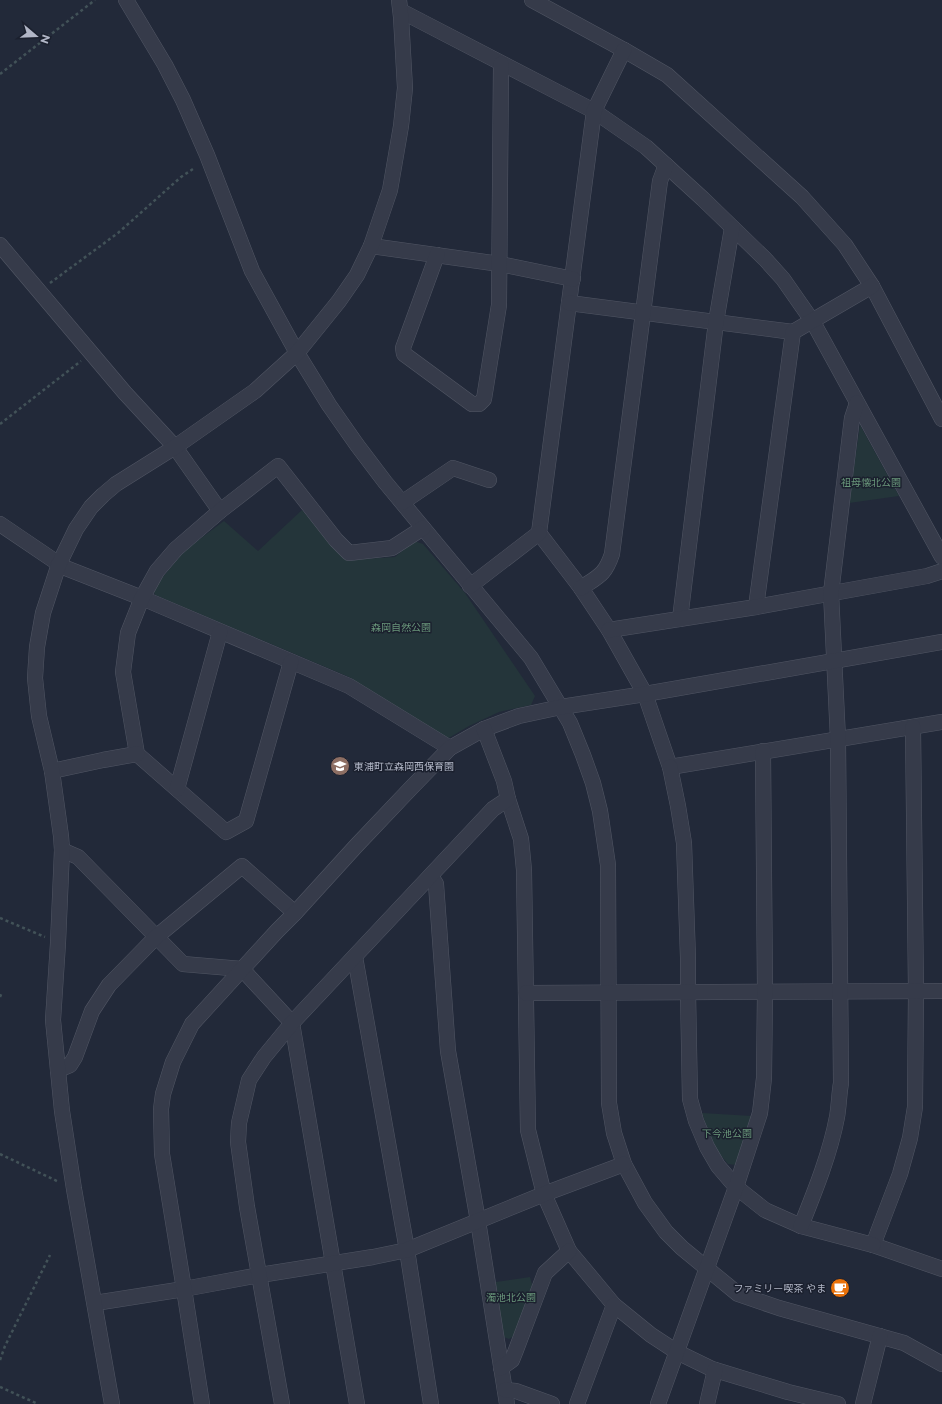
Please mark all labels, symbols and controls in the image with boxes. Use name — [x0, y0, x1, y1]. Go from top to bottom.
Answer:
north arrow — [16, 16, 56, 56]
text: N — [37, 33, 54, 46]
park label: 祖母懐北公園 — [841, 476, 901, 489]
park label: 森岡自然公園 — [371, 621, 431, 634]
school or university icon: 東浦町立森岡西保育園 — [329, 755, 351, 777]
place label: 東浦町立森岡西保育園 — [354, 760, 454, 773]
park label: 下今池公園 — [702, 1127, 752, 1140]
cafe icon: ファミリー喫茶 やま — [829, 1277, 851, 1299]
place label: ファミリー喫茶 やま — [733, 1282, 826, 1295]
park label: 濁池北公園 — [486, 1291, 536, 1304]

